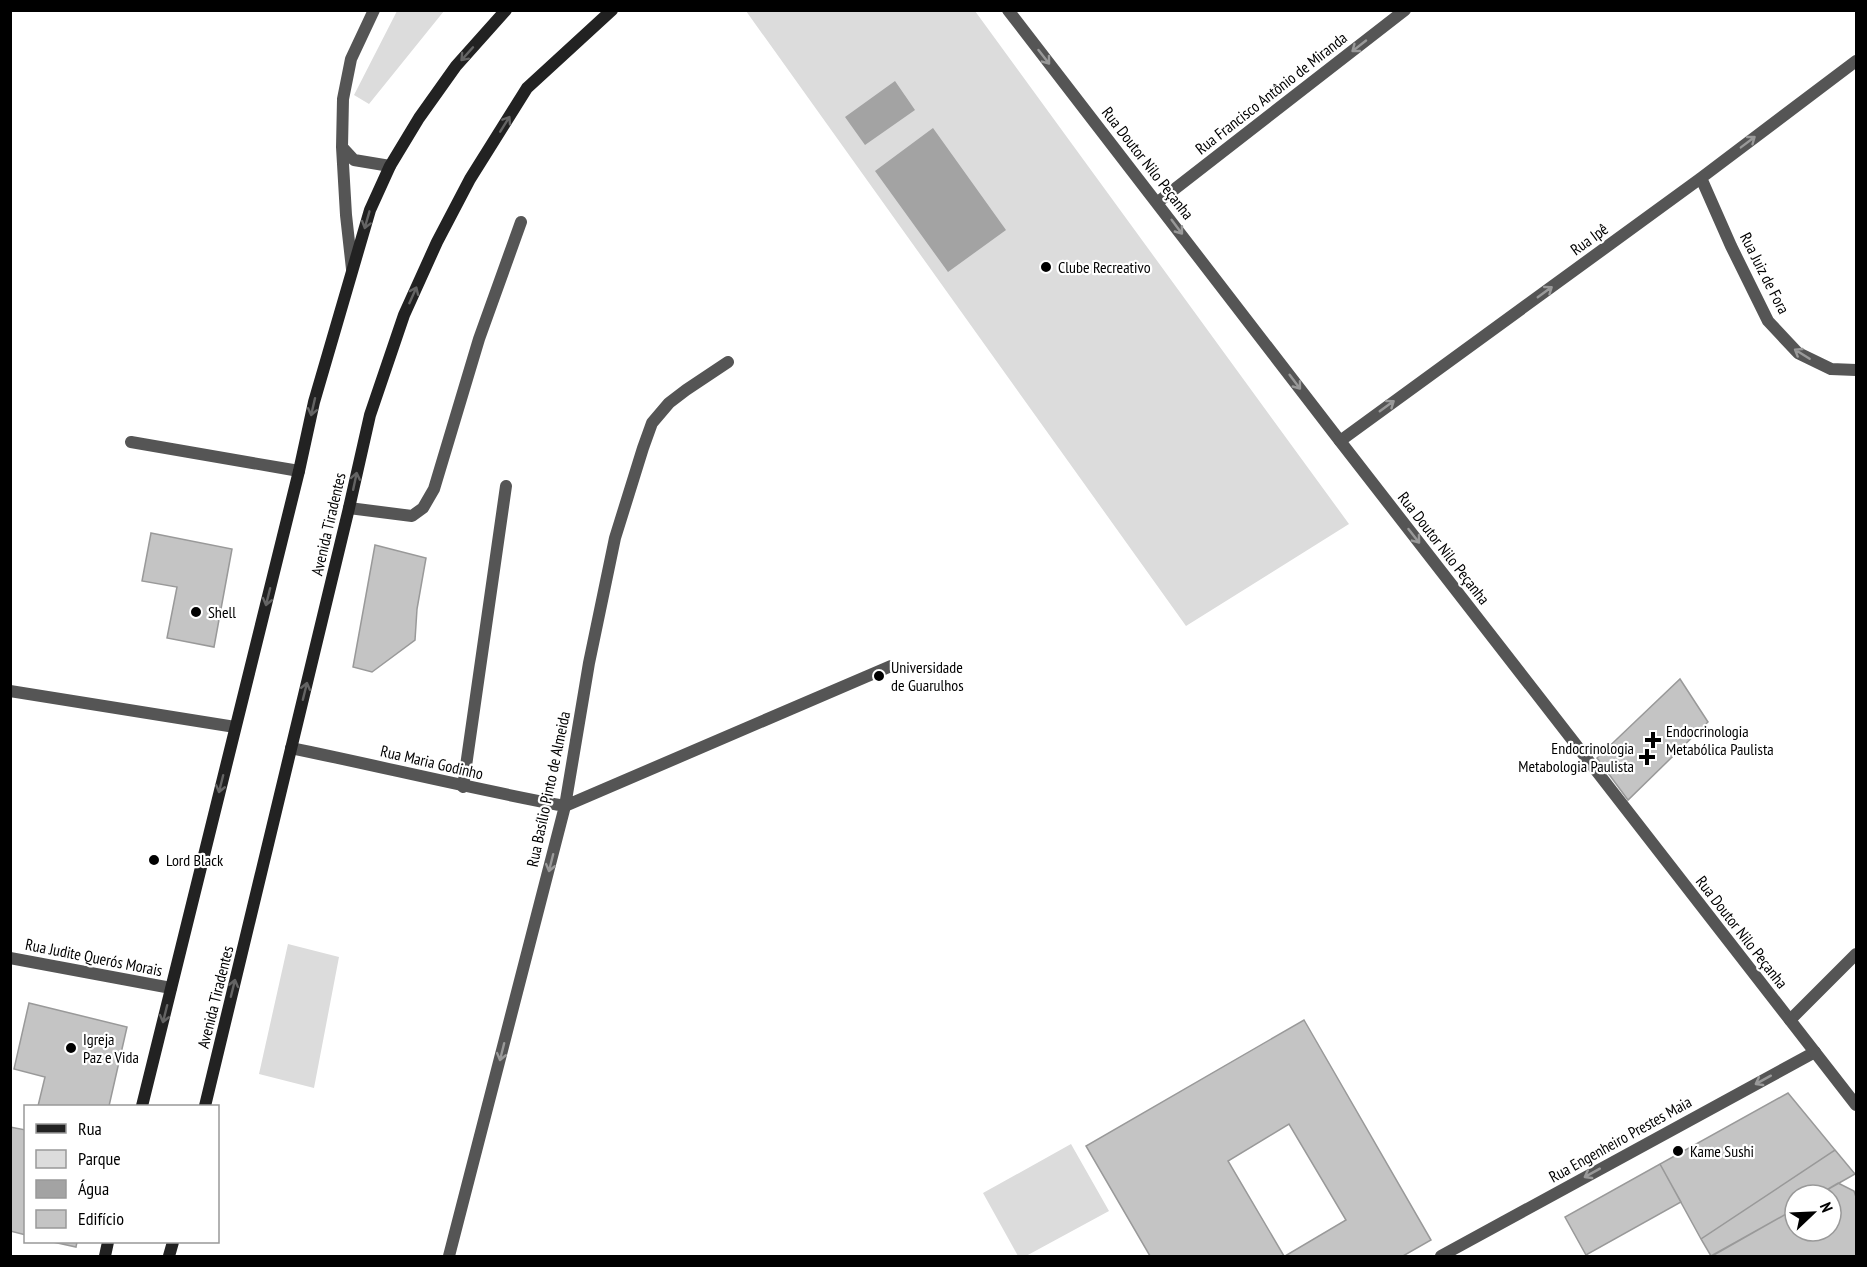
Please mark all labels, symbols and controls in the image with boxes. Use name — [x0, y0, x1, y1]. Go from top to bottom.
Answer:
street label: Rua Francisco Antônio de Miranda — [1191, 28, 1351, 158]
one-way arrow — [1351, 40, 1367, 53]
one-way arrow — [460, 46, 474, 61]
one-way arrow — [1037, 48, 1050, 64]
street label: Rua Doutor Nilo Peçanha — [1098, 103, 1198, 223]
one-way arrow — [499, 116, 511, 132]
one-way arrow — [1740, 136, 1756, 149]
one-way arrow — [361, 210, 372, 229]
one-way arrow — [1170, 219, 1183, 235]
street label: Rua Ipê — [1566, 219, 1612, 259]
street label: Rua Juiz de Fora — [1736, 229, 1794, 317]
place label: Clube Recreativo — [1058, 257, 1151, 277]
marker: Clube Recreativo — [1039, 260, 1053, 274]
one-way arrow — [1536, 285, 1552, 298]
one-way arrow — [408, 287, 419, 305]
one-way arrow — [1794, 347, 1811, 359]
one-way arrow — [1288, 374, 1301, 390]
one-way arrow — [307, 397, 318, 417]
one-way arrow — [1379, 400, 1395, 412]
street label: Avenida Tiradentes — [306, 471, 350, 577]
one-way arrow — [350, 472, 361, 491]
street label: Rua Doutor Nilo Peçanha — [1394, 488, 1494, 608]
one-way arrow — [1408, 528, 1421, 544]
one-way arrow — [261, 587, 273, 606]
place label: Shell — [208, 602, 236, 622]
marker: Shell — [189, 605, 203, 619]
place label: Universidade de Guarulhos — [891, 657, 964, 695]
marker: Universidade de Guarulhos — [872, 669, 886, 683]
one-way arrow — [300, 682, 312, 701]
street label: Rua Basílio Pinto de Almeida — [522, 709, 574, 869]
place label: Endocrinologia Metabólica Paulista — [1666, 721, 1774, 759]
marker: Endocrinologia Metabólica Paulista — [1644, 731, 1662, 749]
place label: Endocrinologia Metabologia Paulista — [1518, 738, 1634, 776]
street label: Rua Maria Godinho — [379, 740, 485, 784]
marker: Endocrinologia Metabologia Paulista — [1638, 748, 1656, 766]
one-way arrow — [215, 774, 227, 793]
place label: Lord Black — [166, 850, 224, 870]
marker: Lord Black — [147, 853, 161, 867]
one-way arrow — [544, 853, 556, 872]
street label: Rua Doutor Nilo Peçanha — [1692, 872, 1792, 992]
street label: Rua Judite Querós Morais — [24, 934, 164, 980]
street label: Avenida Tiradentes — [193, 944, 237, 1050]
one-way arrow — [228, 979, 240, 998]
one-way arrow — [158, 1004, 170, 1023]
place label: Igreja Paz e Vida — [83, 1029, 139, 1067]
marker: Igreja Paz e Vida — [64, 1041, 78, 1055]
one-way arrow — [496, 1042, 507, 1061]
one-way arrow — [1755, 1074, 1772, 1086]
street label: Rua Engenheiro Prestes Maia — [1545, 1091, 1695, 1187]
legend — [24, 1105, 219, 1243]
text: Rua — [78, 1117, 102, 1140]
place label: Kame Sushi — [1690, 1141, 1754, 1161]
marker: Kame Sushi — [1671, 1144, 1685, 1158]
text: Parque — [78, 1147, 121, 1170]
one-way arrow — [1584, 1167, 1601, 1179]
text: Água — [78, 1177, 109, 1200]
north arrow — [1783, 1183, 1843, 1243]
text: N — [1816, 1199, 1838, 1215]
text: Edifício — [78, 1207, 124, 1230]

